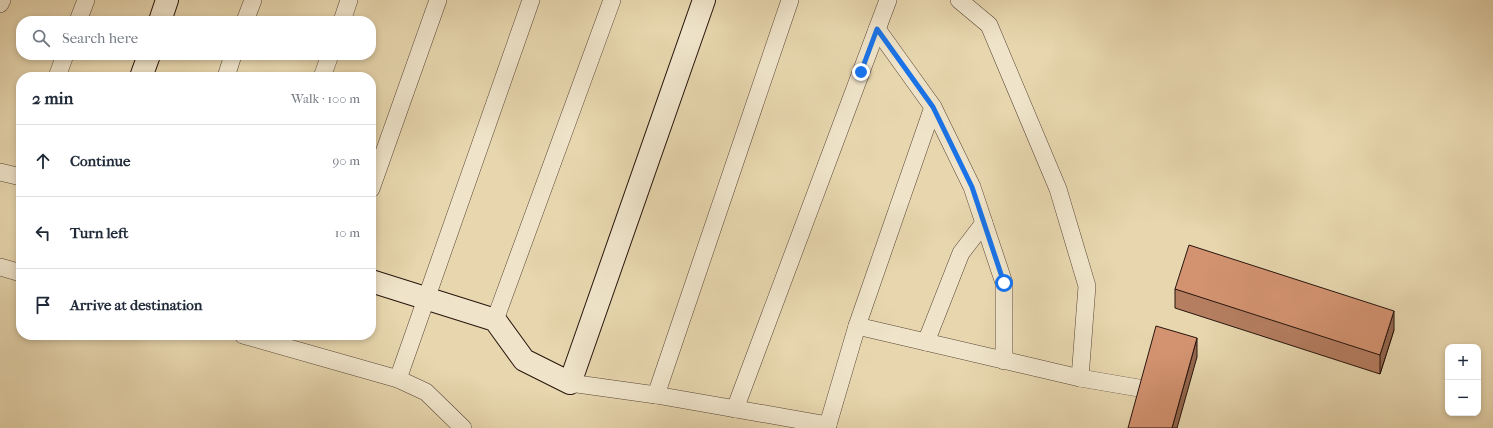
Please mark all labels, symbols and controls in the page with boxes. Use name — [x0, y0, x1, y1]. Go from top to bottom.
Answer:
search box — [16, 16, 376, 60]
icon: search — [30, 27, 52, 49]
text: Search here — [62, 29, 138, 47]
route end — [852, 63, 870, 81]
text: 2 min — [32, 88, 73, 108]
text: Walk · 100 m — [291, 91, 360, 106]
icon: ahead — [32, 150, 54, 172]
text: Continue — [70, 152, 130, 170]
text: 90 m — [332, 153, 360, 168]
icon: left — [32, 222, 54, 244]
text: Turn left — [70, 224, 128, 242]
text: 10 m — [335, 225, 360, 240]
route start — [995, 274, 1013, 292]
icon: arrive — [32, 294, 54, 316]
text: Arrive at destination — [70, 296, 202, 314]
map controls — [1445, 344, 1481, 416]
button: + — [1445, 344, 1481, 380]
button: − — [1445, 380, 1481, 416]

